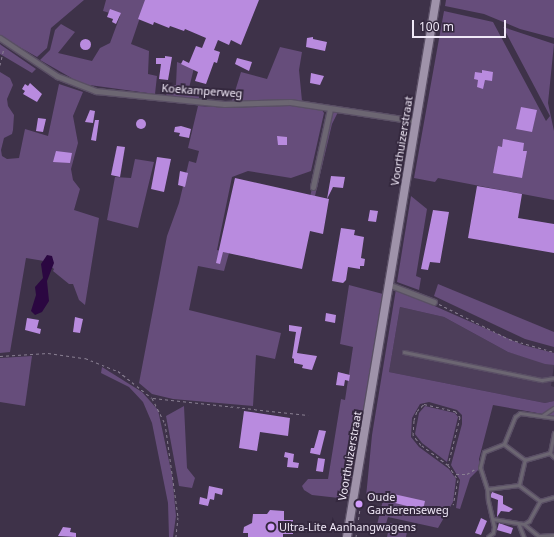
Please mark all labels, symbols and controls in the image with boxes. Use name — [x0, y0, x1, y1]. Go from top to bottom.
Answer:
scale bar — [414, 12, 508, 38]
text: 100 m — [419, 18, 454, 35]
street label: Koekamperweg — [161, 82, 243, 100]
street label: Voorthuizerstraat — [388, 95, 416, 187]
street label: Voorthuizerstraat — [336, 410, 364, 502]
place label: Oude Garderenseweg — [367, 491, 449, 517]
marker: Oude Garderenseweg — [354, 499, 364, 509]
place label: Ultra-Lite Aanhangwagens — [279, 520, 416, 534]
marker: Ultra-Lite Aanhangwagens — [266, 522, 276, 532]

